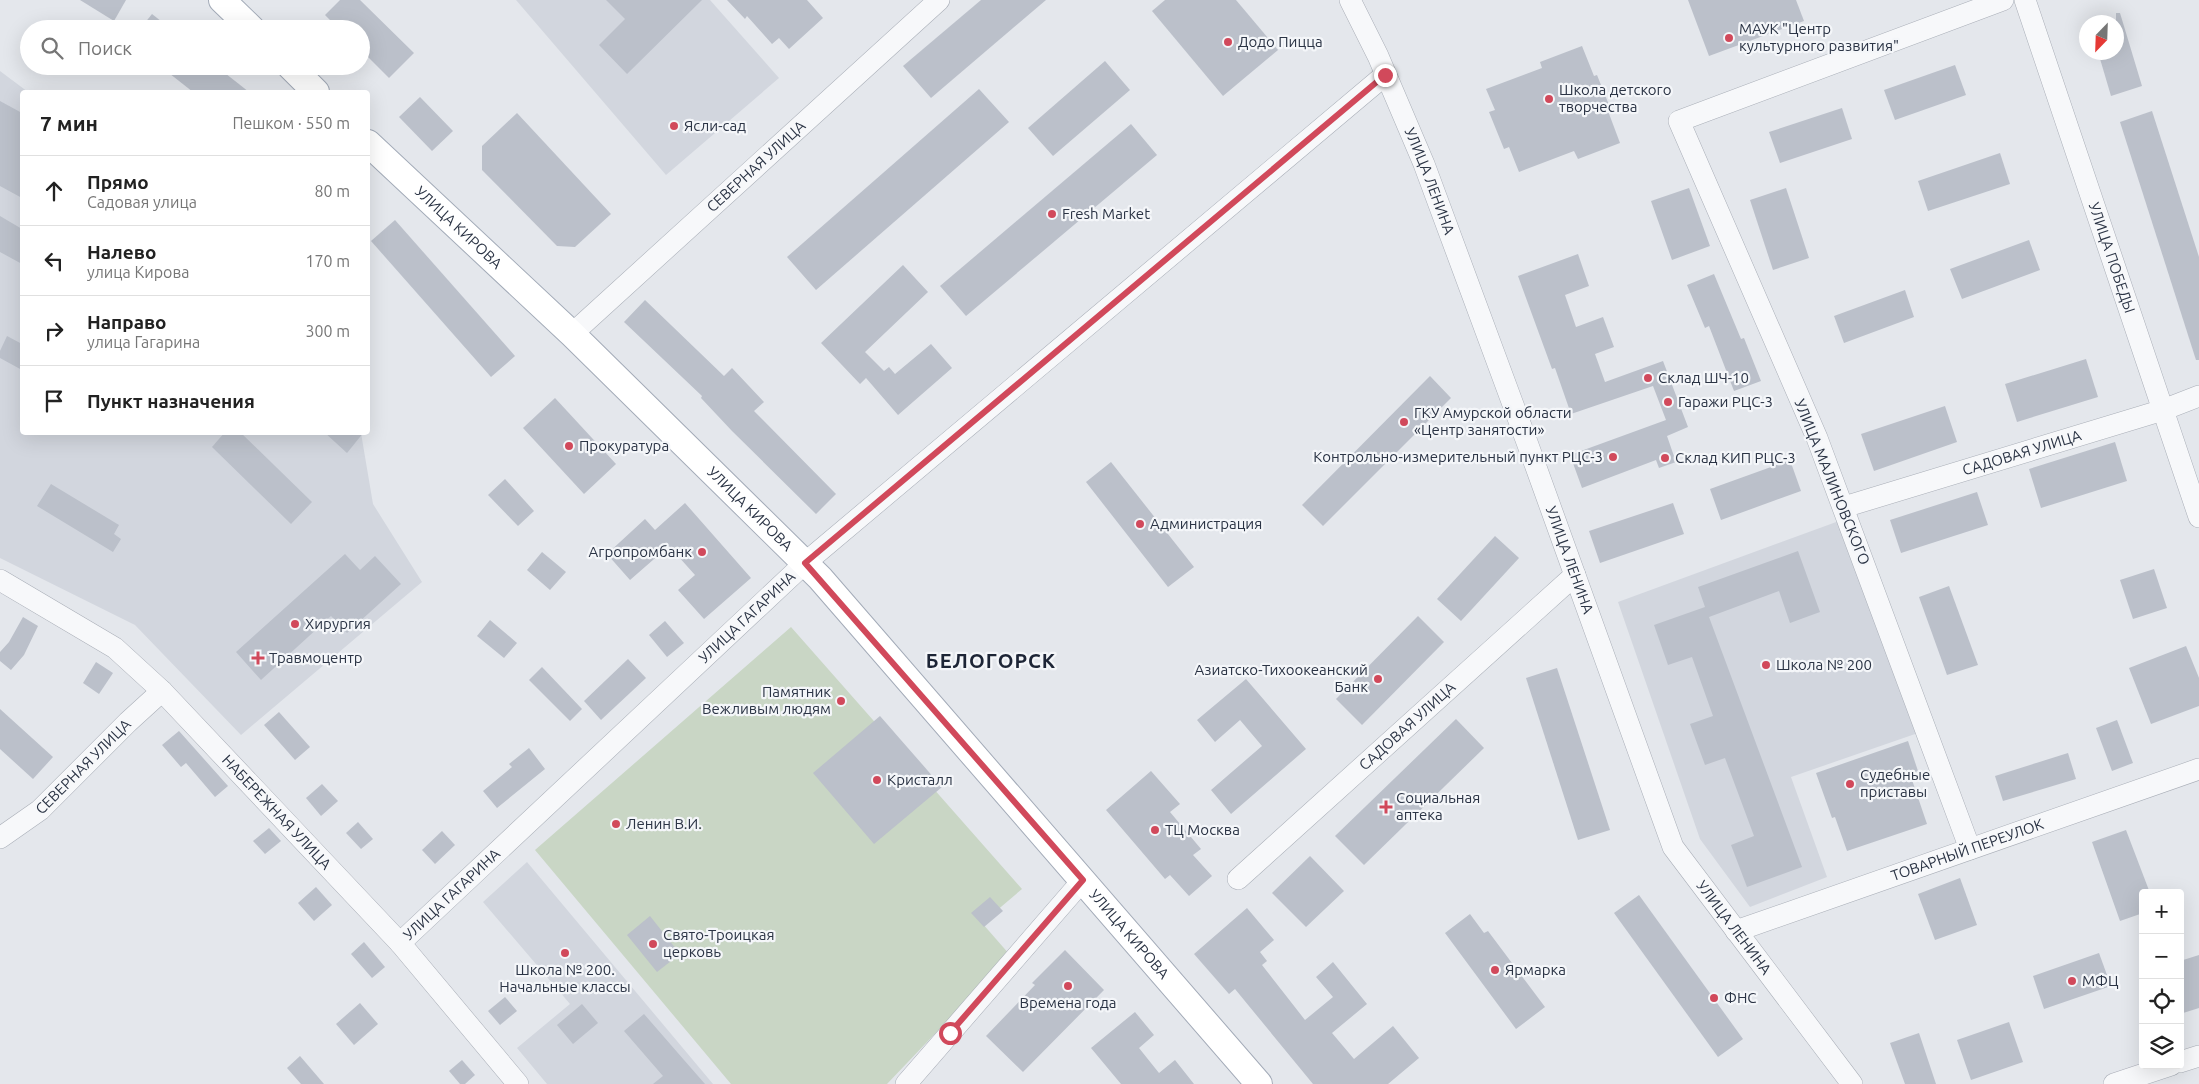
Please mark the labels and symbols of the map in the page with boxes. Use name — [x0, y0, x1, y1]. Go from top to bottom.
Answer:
north arrow — [2079, 15, 2124, 60]
place label: МАУК "Центр культурного развития" — [1739, 20, 1899, 54]
marker: МАУК "Центр культурного развития" — [1723, 32, 1735, 44]
place label: Додо Пицца — [1238, 33, 1323, 50]
marker: Додо Пицца — [1222, 36, 1234, 48]
route end — [1374, 64, 1397, 87]
place label: Школа детского творчества — [1559, 81, 1671, 115]
marker: Школа детского творчества — [1543, 93, 1555, 105]
place label: Ясли-сад — [684, 117, 746, 134]
street label: СЕВЕРНАЯ УЛИЦА — [703, 117, 809, 215]
marker: Ясли-сад — [668, 120, 680, 132]
street label: УЛИЦА ЛЕНИНА — [1402, 125, 1458, 237]
street label: УЛИЦА КИРОВА — [412, 183, 506, 272]
street label: УЛИЦА ПОБЕДЫ — [2086, 200, 2139, 315]
place label: Fresh Market — [1062, 205, 1150, 222]
marker: Fresh Market — [1046, 208, 1058, 220]
place label: Склад ШЧ-10 — [1658, 369, 1749, 386]
marker: Склад ШЧ-10 — [1642, 372, 1654, 384]
place label: Гаражи РЦС-3 — [1678, 393, 1773, 410]
marker: Гаражи РЦС-3 — [1662, 396, 1674, 408]
street label: УЛИЦА МАЛИНОВСКОГО — [1791, 397, 1874, 567]
place label: ГКУ Амурской области «Центр занятости» — [1414, 404, 1572, 438]
marker: ГКУ Амурской области «Центр занятости» — [1398, 416, 1410, 428]
street label: САДОВАЯ УЛИЦА — [1960, 426, 2084, 478]
place label: Прокуратура — [579, 437, 669, 454]
marker: Прокуратура — [563, 440, 575, 452]
place label: Контрольно-измерительный пункт РЦС-3 — [1313, 448, 1603, 465]
place label: Склад КИП РЦС-3 — [1675, 449, 1796, 466]
marker: Контрольно-измерительный пункт РЦС-3 — [1607, 451, 1619, 463]
marker: Склад КИП РЦС-3 — [1659, 452, 1671, 464]
street label: УЛИЦА КИРОВА — [704, 463, 797, 554]
street label: УЛИЦА ЛЕНИНА — [1543, 504, 1597, 616]
place label: Администрация — [1150, 515, 1262, 532]
marker: Администрация — [1134, 518, 1146, 530]
place label: Агропромбанк — [589, 543, 692, 560]
marker: Агропромбанк — [696, 546, 708, 558]
street label: УЛИЦА ГАГАРИНА — [695, 568, 799, 666]
place label: Хирургия — [305, 615, 371, 632]
marker: Хирургия — [289, 618, 301, 630]
place label: Травмоцентр — [269, 649, 363, 666]
district label: БЕЛОГОРСК — [926, 649, 1056, 672]
marker: Травмоцентр — [251, 651, 265, 665]
place label: Школа № 200 — [1776, 656, 1872, 673]
marker: Школа № 200 — [1760, 659, 1772, 671]
place label: Азиатско-Тихоокеанский Банк — [1195, 661, 1368, 695]
marker: Азиатско-Тихоокеанский Банк — [1372, 673, 1384, 685]
street label: САДОВАЯ УЛИЦА — [1355, 678, 1459, 774]
place label: Памятник Вежливым людям — [702, 683, 831, 717]
marker: Памятник Вежливым людям — [835, 695, 847, 707]
street label: СЕВЕРНАЯ УЛИЦА — [32, 715, 134, 817]
street label: НАБЕРЕЖНАЯ УЛИЦА — [219, 751, 335, 873]
place label: Судебные приставы — [1860, 766, 1930, 800]
place label: Кристалл — [887, 771, 953, 788]
marker: Кристалл — [871, 774, 883, 786]
marker: Судебные приставы — [1844, 778, 1856, 790]
place label: Социальная аптека — [1396, 789, 1480, 823]
marker: Социальная аптека — [1380, 801, 1392, 813]
place label: Ленин В.И. — [626, 815, 702, 832]
street label: ТОВАРНЫЙ ПЕРЕУЛОК — [1889, 815, 2046, 884]
marker: Ленин В.И. — [610, 818, 622, 830]
place label: ТЦ Москва — [1165, 821, 1240, 838]
marker: ТЦ Москва — [1149, 824, 1161, 836]
street label: УЛИЦА ГАГАРИНА — [400, 845, 503, 943]
street label: УЛИЦА ЛЕНИНА — [1693, 877, 1775, 978]
street label: УЛИЦА КИРОВА — [1086, 886, 1173, 982]
place label: Свято-Троицкая церковь — [663, 926, 775, 960]
marker: Свято-Троицкая церковь — [647, 938, 659, 950]
marker: Школа № 200. Начальные классы — [559, 947, 571, 959]
place label: Школа № 200. Начальные классы — [499, 961, 631, 995]
place label: Ярмарка — [1505, 961, 1566, 978]
marker: Ярмарка — [1489, 964, 1501, 976]
place label: МФЦ — [2082, 972, 2119, 989]
marker: МФЦ — [2066, 975, 2078, 987]
marker: Времена года — [1062, 980, 1074, 992]
place label: ФНС — [1724, 989, 1757, 1006]
marker: ФНС — [1708, 992, 1720, 1004]
place label: Времена года — [1020, 994, 1117, 1011]
route start — [939, 1022, 962, 1045]

